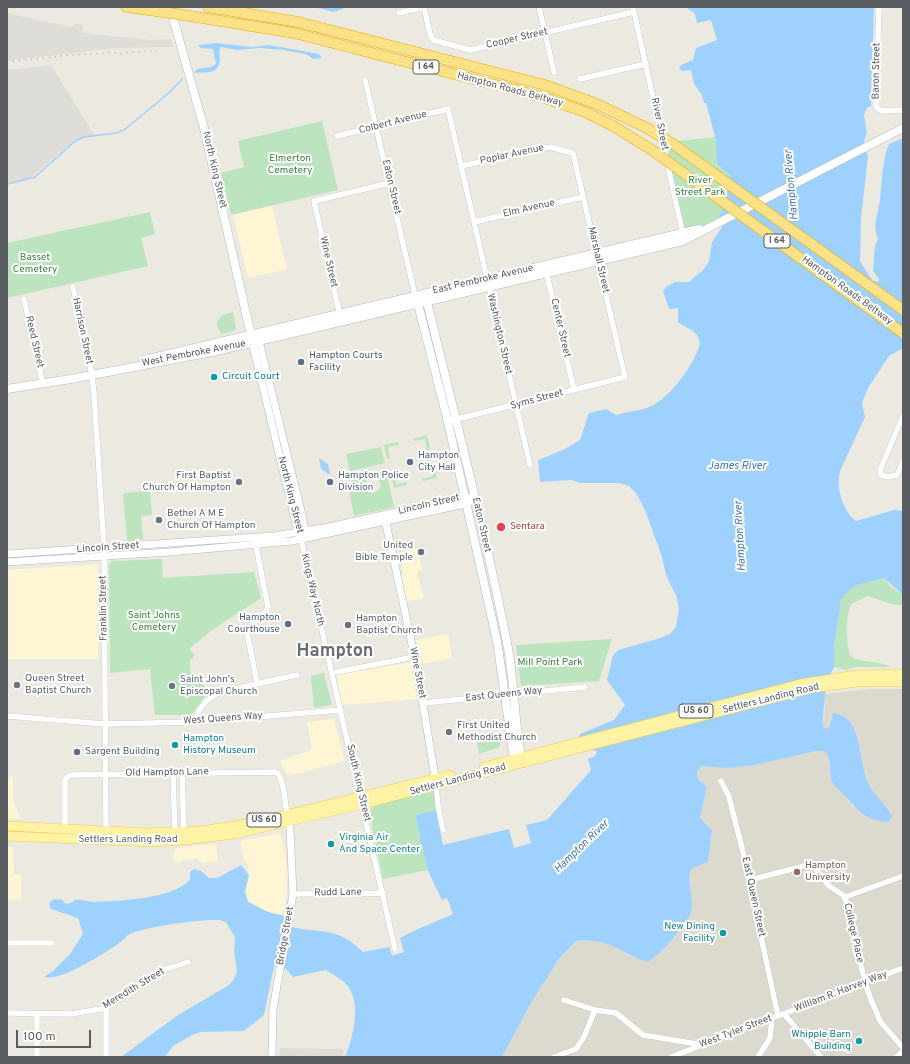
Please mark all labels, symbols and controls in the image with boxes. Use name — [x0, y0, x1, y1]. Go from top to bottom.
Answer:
street label: Cooper Street — [485, 26, 549, 52]
street label: Baron Street — [871, 43, 883, 99]
road number: I 64 — [413, 60, 439, 74]
street label: Hampton Roads Beltway — [456, 70, 564, 110]
street label: River Street — [648, 97, 670, 151]
street label: Colbert Avenue — [358, 109, 428, 137]
street label: North King Street — [199, 130, 229, 210]
street label: Poplar Avenue — [479, 142, 545, 168]
water label: Hampton River — [782, 149, 802, 221]
park label: Elmerton Cemetery — [268, 153, 312, 176]
street label: Eaton Street — [379, 158, 403, 216]
park label: River Street Park — [675, 175, 725, 198]
street label: Elm Avenue — [502, 197, 556, 221]
street label: Marshall Street — [585, 226, 611, 294]
road number: I 64 — [764, 234, 790, 248]
street label: Wine Street — [316, 235, 340, 289]
park label: Basset Cemetery — [13, 252, 57, 276]
street label: Hampton Roads Beltway — [799, 254, 895, 328]
street label: East Pembroke Avenue — [431, 263, 535, 297]
street label: Washington Street — [484, 293, 514, 375]
street label: Harrison Street — [69, 297, 95, 365]
street label: Center Street — [547, 297, 573, 359]
street label: Reed Street — [22, 315, 46, 369]
street label: West Pembroke Avenue — [141, 338, 247, 370]
place label: Hampton Courts Facility — [309, 350, 383, 374]
marker: Hampton Courts Facility — [296, 357, 306, 367]
place label: Circuit Court — [222, 371, 279, 383]
marker: Circuit Court — [209, 372, 219, 382]
street label: Syms Street — [509, 387, 565, 413]
place label: Hampton City Hall — [418, 450, 459, 474]
street label: North King Street — [275, 455, 305, 535]
marker: Hampton City Hall — [405, 457, 415, 467]
water label: James River — [708, 460, 766, 474]
place label: First Baptist Church Of Hampton — [143, 470, 231, 494]
place label: Hampton Police Division — [338, 470, 409, 494]
marker: First Baptist Church Of Hampton — [234, 477, 244, 487]
marker: Hampton Police Division — [325, 477, 335, 487]
street label: Lincoln Street — [397, 492, 461, 518]
street label: Eaton Street — [469, 496, 493, 554]
water label: Hampton River — [733, 500, 749, 572]
place label: Bethel A M E Church Of Hampton — [167, 508, 255, 532]
marker: Bethel A M E Church Of Hampton — [154, 515, 164, 525]
marker: Sentara — [495, 521, 507, 533]
place label: Sentara — [510, 521, 545, 533]
street label: Lincoln Street — [76, 540, 140, 556]
place label: United Bible Temple — [355, 540, 413, 564]
marker: United Bible Temple — [416, 547, 426, 557]
street label: Kings Way North — [298, 552, 326, 628]
street label: Franklin Street — [97, 575, 111, 641]
park label: Saint Johns Cemetery — [128, 610, 180, 634]
place label: Hampton Courthouse — [228, 612, 280, 636]
place label: Hampton Baptist Church — [356, 613, 422, 636]
marker: Hampton Courthouse — [283, 619, 293, 629]
marker: Hampton Baptist Church — [343, 620, 353, 630]
district label: Hampton — [297, 641, 373, 663]
street label: Wine Street — [406, 646, 428, 700]
park label: Mill Point Park — [518, 657, 582, 669]
place label: Queen Street Baptist Church — [25, 673, 91, 696]
place label: Saint John's Episcopal Church — [180, 674, 257, 698]
marker: Queen Street Baptist Church — [12, 680, 22, 690]
marker: Saint John's Episcopal Church — [167, 681, 177, 691]
street label: Settlers Landing Road — [721, 681, 821, 717]
street label: East Queens Way — [465, 685, 543, 705]
road number: US 60 — [679, 704, 713, 718]
street label: West Queens Way — [183, 710, 263, 728]
place label: First United Methodist Church — [457, 720, 536, 744]
marker: First United Methodist Church — [444, 727, 454, 737]
place label: Hampton History Museum — [183, 733, 256, 756]
marker: Hampton History Museum — [170, 740, 180, 750]
street label: South King Street — [343, 743, 373, 823]
place label: Sargent Building — [85, 746, 160, 758]
marker: Sargent Building — [72, 747, 82, 757]
street label: Settlers Landing Road — [409, 761, 507, 799]
street label: Old Hampton Lane — [125, 766, 209, 780]
road number: US 60 — [247, 813, 281, 827]
water label: Hampton River — [552, 818, 612, 876]
place label: Virginia Air And Space Center — [339, 832, 420, 856]
street label: Settlers Landing Road — [78, 834, 178, 846]
marker: Virginia Air And Space Center — [326, 839, 336, 849]
street label: East Queen Street — [739, 856, 767, 938]
place label: Hampton University — [805, 860, 851, 884]
marker: Hampton University — [792, 867, 802, 877]
street label: Rudd Lane — [314, 887, 362, 899]
street label: College Place — [840, 902, 866, 964]
street label: Bridge Street — [275, 906, 297, 966]
place label: New Dining Facility — [664, 921, 715, 944]
marker: New Dining Facility — [718, 928, 728, 938]
street label: Meredith Street — [101, 966, 167, 1012]
street label: William R. Harvey Way — [793, 969, 889, 1015]
street label: West Tyler Street — [698, 1013, 774, 1051]
scale bar — [18, 1022, 93, 1048]
text: 100 m — [23, 1029, 56, 1045]
place label: Whipple Barn Building — [791, 1029, 851, 1052]
marker: Whipple Barn Building — [854, 1036, 864, 1046]

